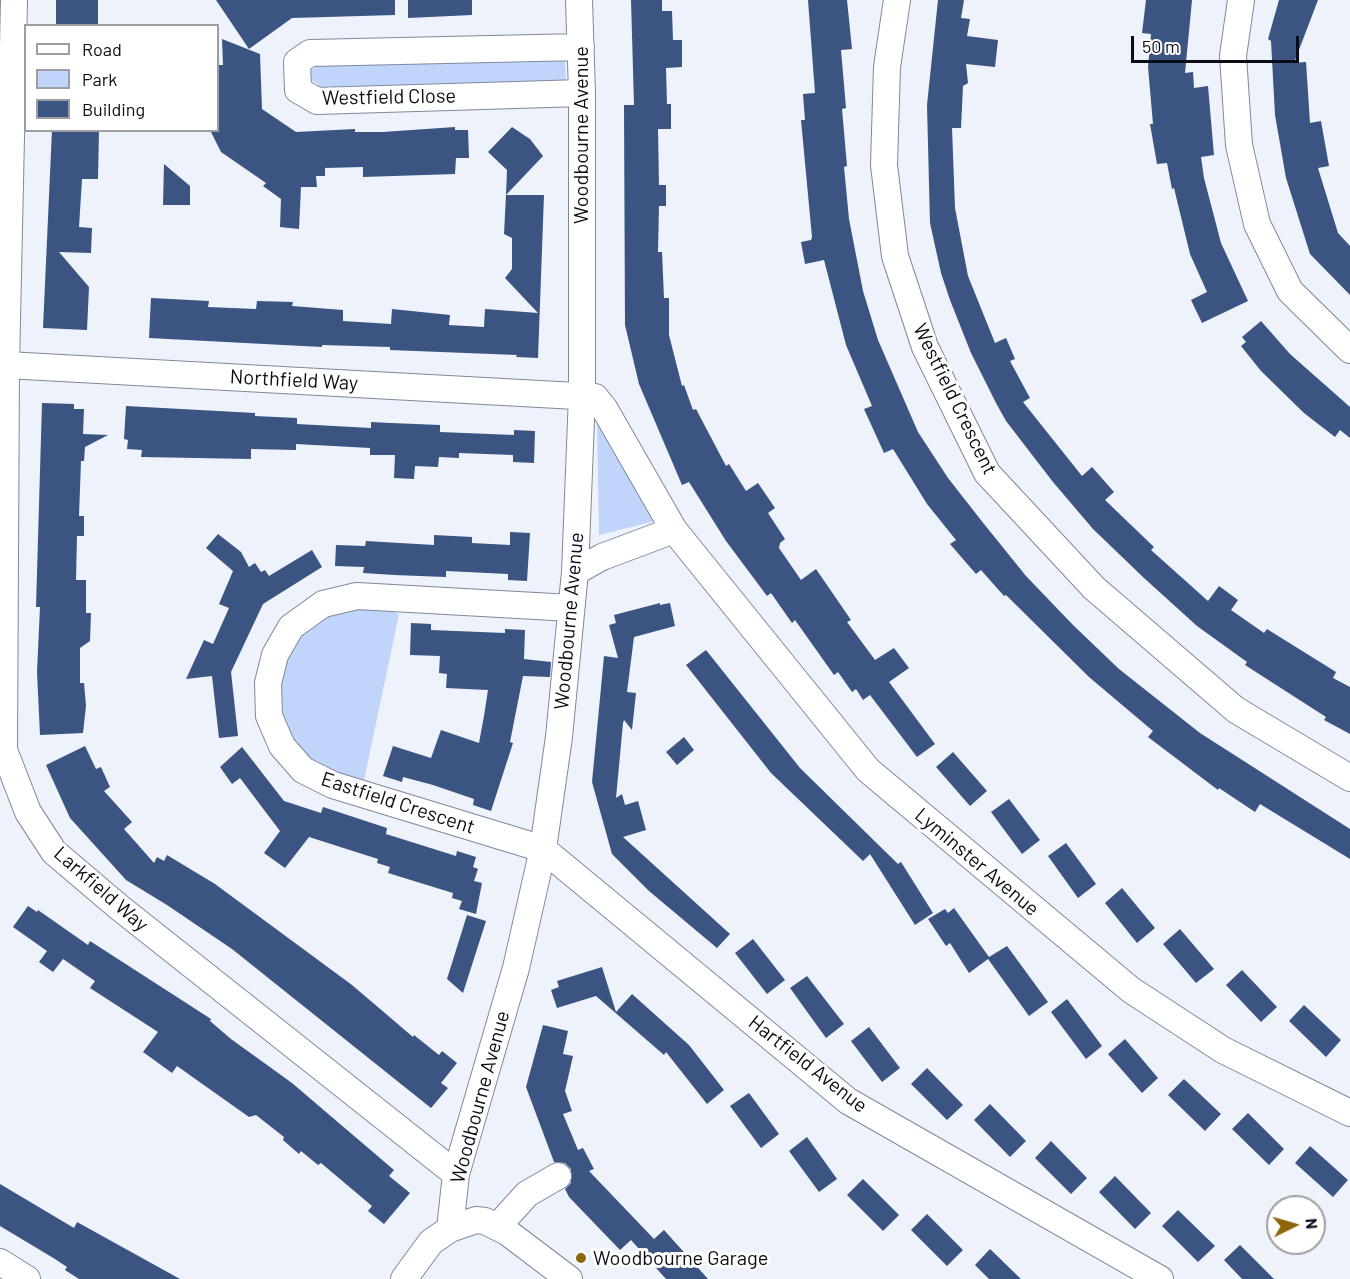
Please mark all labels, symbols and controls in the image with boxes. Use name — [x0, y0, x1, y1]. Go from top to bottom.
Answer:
legend — [24, 24, 219, 132]
scale bar — [1134, 24, 1302, 62]
text: 50 m — [1142, 35, 1180, 57]
text: Road — [82, 38, 122, 60]
street label: Woodbourne Avenue — [569, 46, 593, 224]
text: Park — [82, 68, 117, 90]
street label: Westfield Close — [322, 84, 456, 110]
text: Building — [82, 98, 145, 120]
street label: Westfield Crescent — [908, 320, 1002, 478]
street label: Northfield Way — [229, 365, 359, 395]
street label: Woodbourne Avenue — [549, 531, 589, 711]
street label: Eastfield Crescent — [318, 767, 478, 839]
street label: Lyminster Avenue — [910, 803, 1044, 921]
street label: Larkfield Way — [49, 841, 153, 937]
street label: Woodbourne Avenue — [445, 1008, 515, 1186]
street label: Hartfield Avenue — [744, 1010, 872, 1118]
north arrow — [1266, 1195, 1326, 1255]
text: N — [1303, 1217, 1322, 1230]
place label: Woodbourne Garage — [593, 1246, 768, 1270]
marker: Woodbourne Garage — [574, 1251, 588, 1265]

